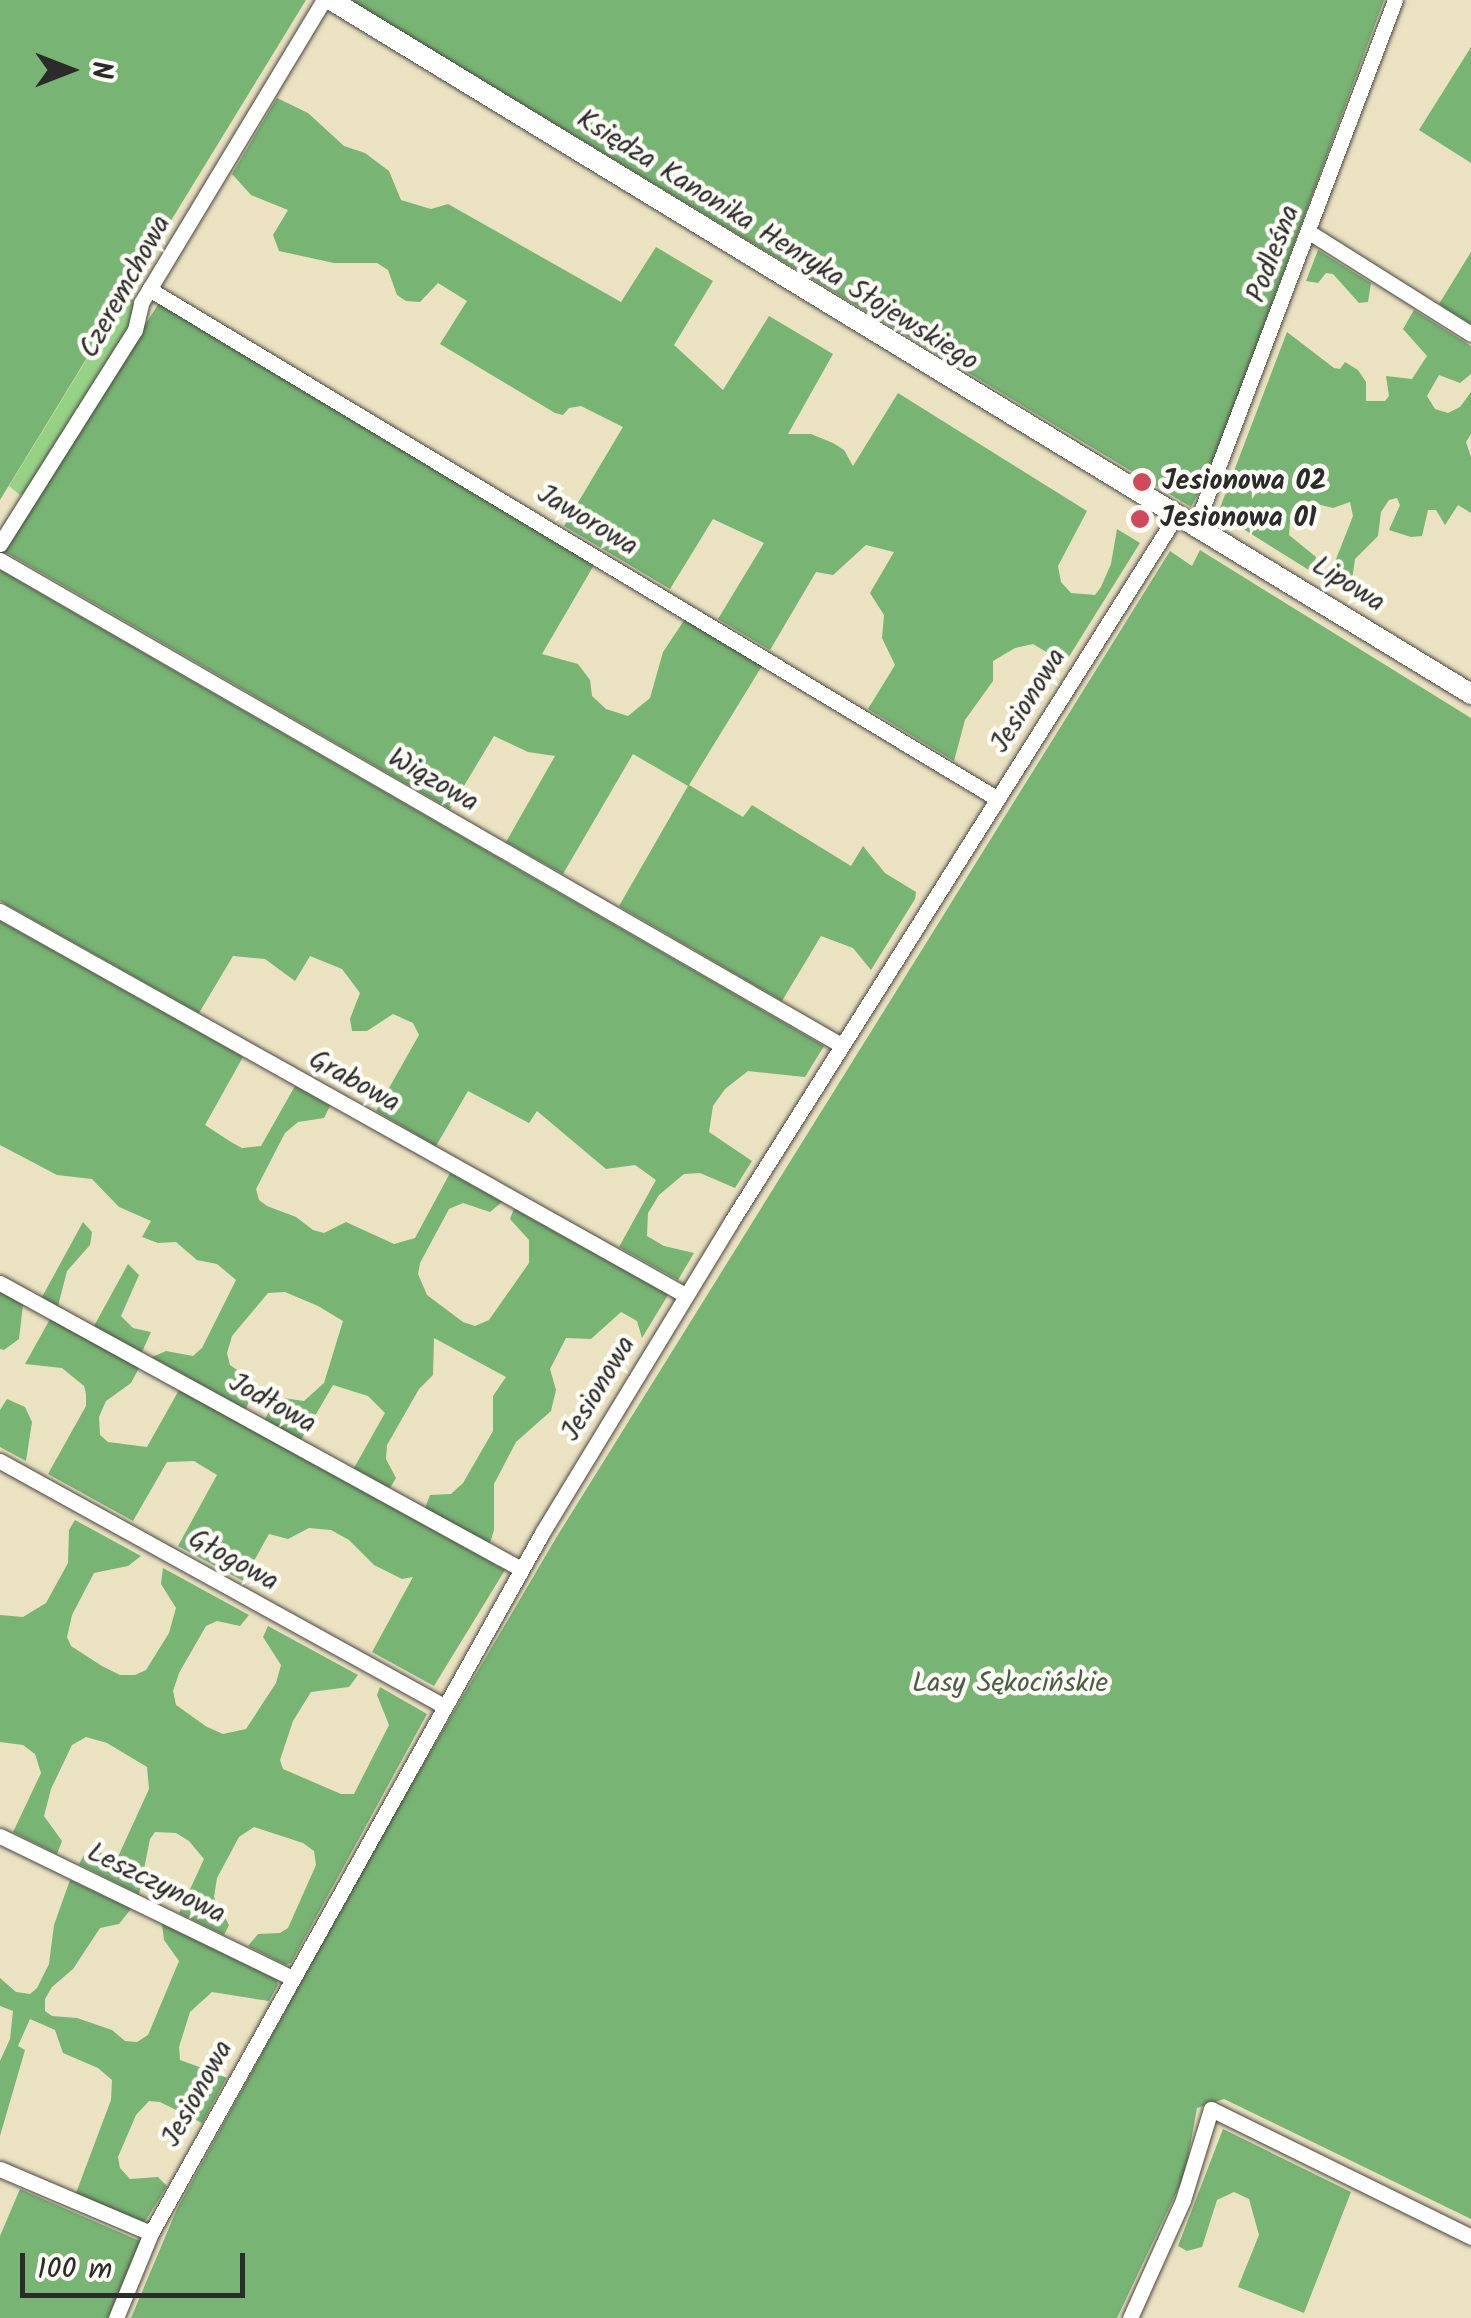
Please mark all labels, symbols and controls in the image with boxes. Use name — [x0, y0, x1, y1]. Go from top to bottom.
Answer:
north arrow — [20, 20, 120, 120]
text: N — [78, 61, 123, 79]
street label: Księdza Kanonika Henryka Słojewskiego — [570, 103, 984, 379]
street label: Podleśna — [1240, 201, 1308, 307]
street label: Czeremchowa — [73, 210, 179, 364]
place label: Jesionowa 02 — [1162, 465, 1326, 499]
marker: Jesionowa 02 — [1131, 471, 1153, 493]
street label: Jaworowa — [530, 478, 644, 564]
place label: Jesionowa 01 — [1160, 502, 1316, 536]
marker: Jesionowa 01 — [1129, 508, 1151, 530]
street label: Lipowa — [1305, 550, 1391, 620]
street label: Jesionowa — [984, 643, 1074, 759]
street label: Wiązowa — [382, 742, 484, 820]
street label: Grabowa — [303, 1043, 405, 1121]
street label: Jesionowa — [555, 1330, 643, 1448]
street label: Jodłowa — [223, 1366, 321, 1442]
street label: Głogowa — [182, 1523, 284, 1599]
park label: Lasy Sękocińskie — [912, 1667, 1108, 1701]
street label: Leszczynowa — [81, 1836, 231, 1932]
street label: Jesionowa — [155, 2035, 241, 2153]
scale bar — [25, 2233, 250, 2295]
text: 100 m — [37, 2246, 112, 2294]

